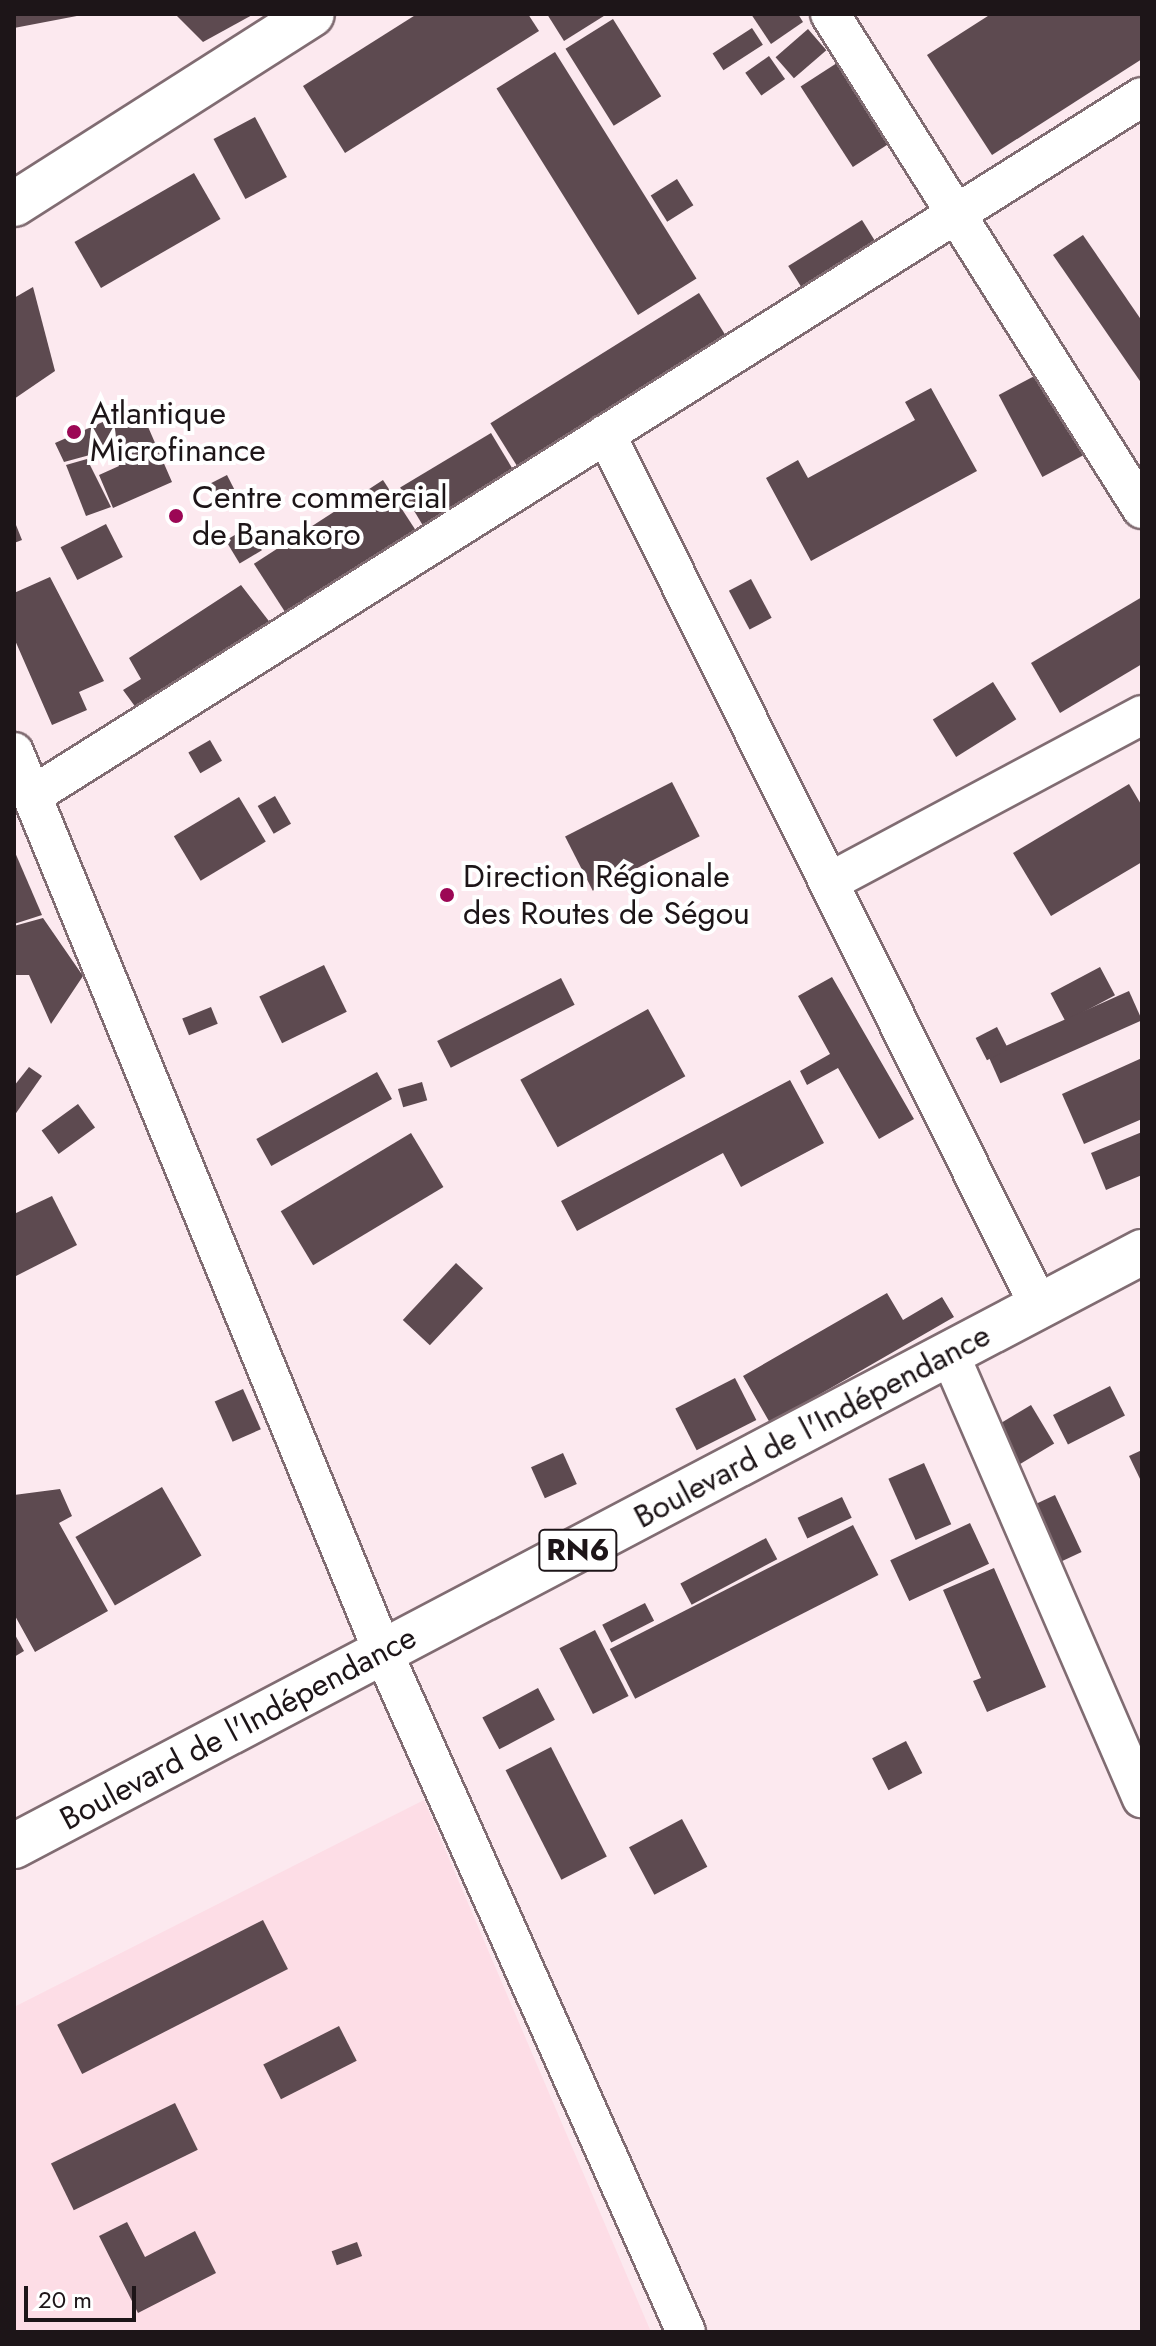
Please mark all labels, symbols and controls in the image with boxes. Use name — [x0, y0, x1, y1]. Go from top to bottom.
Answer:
place label: Atlantique Microfinance — [90, 395, 266, 470]
marker: Atlantique Microfinance — [65, 423, 83, 441]
place label: Centre commercial de Banakoro — [192, 479, 447, 554]
marker: Centre commercial de Banakoro — [167, 507, 185, 525]
place label: Direction Régionale des Routes de Ségou — [463, 858, 750, 933]
marker: Direction Régionale des Routes de Ségou — [438, 886, 456, 904]
street label: Boulevard de l'Indépendance — [627, 1316, 997, 1536]
road number: RN6 — [538, 1524, 618, 1576]
street label: Boulevard de l'Indépendance — [53, 1618, 423, 1838]
scale bar — [28, 2270, 140, 2320]
text: 20 m — [38, 2282, 92, 2317]

